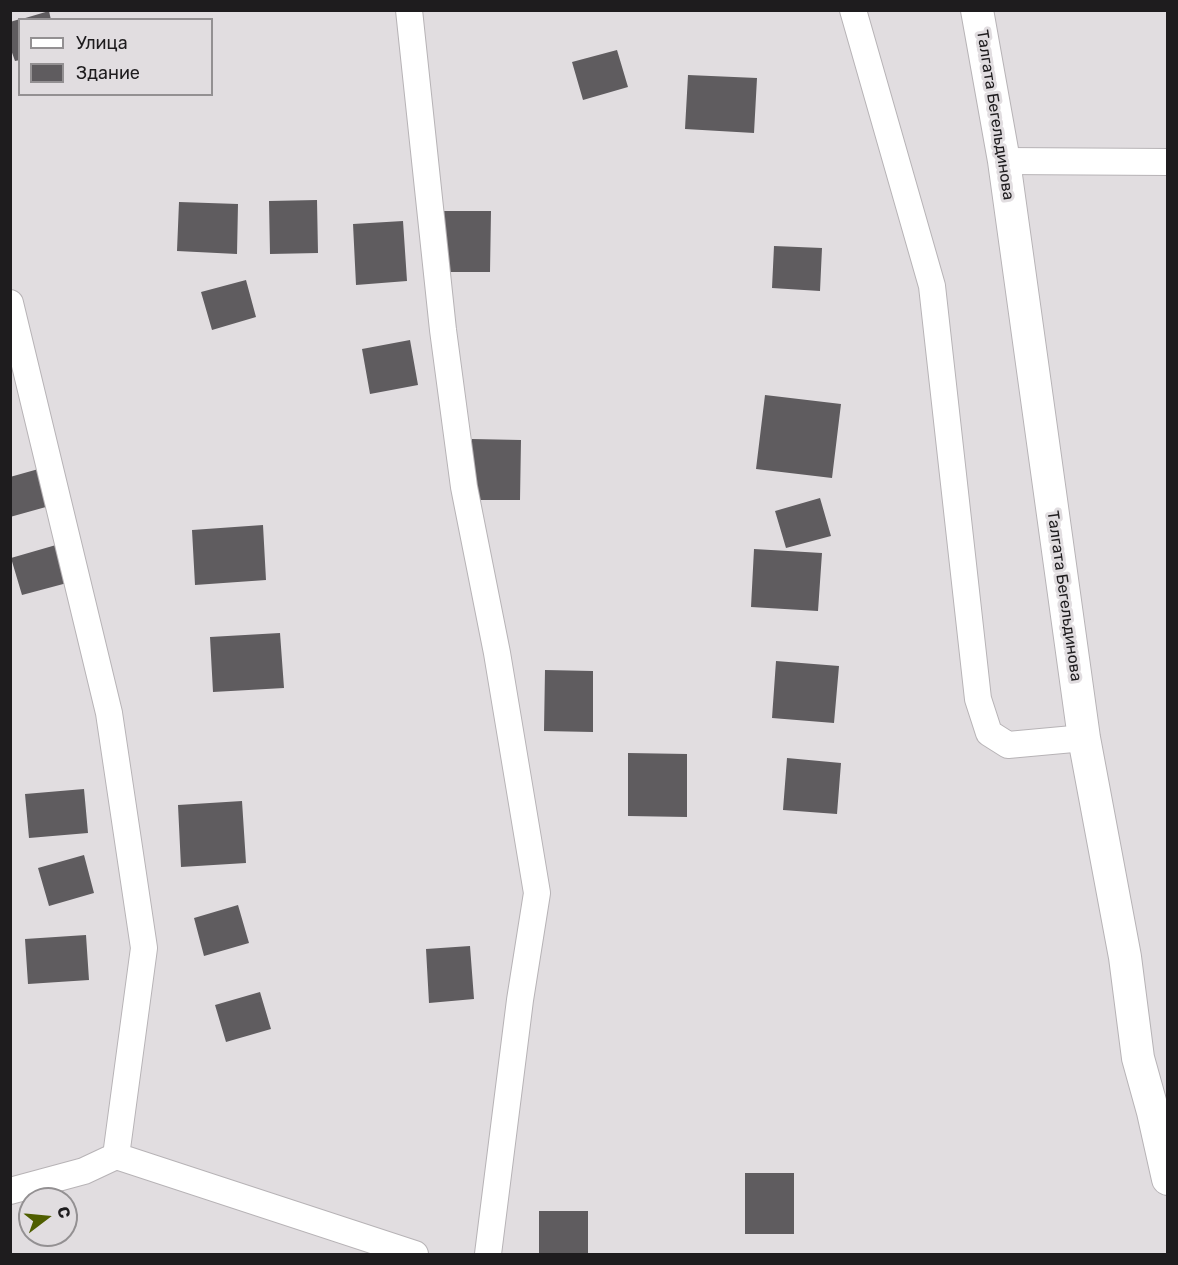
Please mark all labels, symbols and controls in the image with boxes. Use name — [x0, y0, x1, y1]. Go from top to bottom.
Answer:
legend — [18, 18, 213, 96]
street label: Талгата Бегельдинова — [972, 28, 1018, 202]
text: Улица — [76, 32, 128, 54]
text: Здание — [76, 62, 140, 84]
street label: Талгата Бегельдинова — [1043, 509, 1085, 683]
north arrow — [18, 1187, 78, 1247]
text: С — [53, 1204, 75, 1220]

